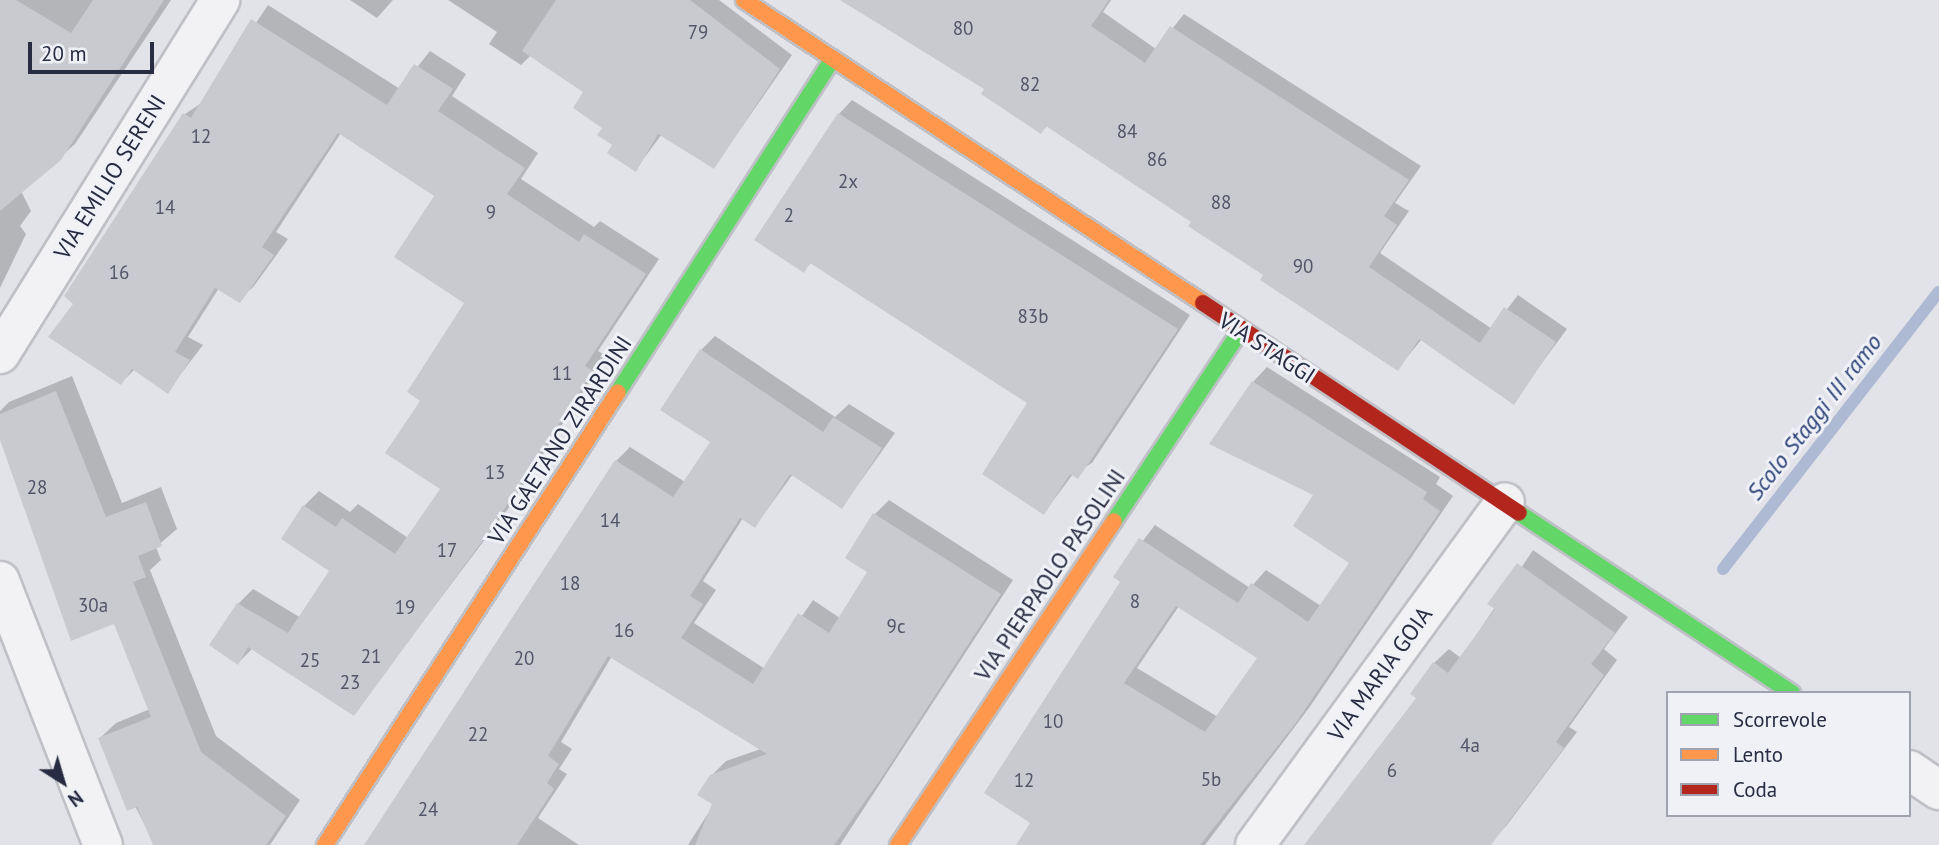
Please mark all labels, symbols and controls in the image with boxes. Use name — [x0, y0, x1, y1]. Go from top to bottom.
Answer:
house number: 80 — [953, 18, 973, 40]
house number: 79 — [688, 22, 708, 44]
scale bar — [32, 28, 158, 72]
text: 20 m — [41, 40, 87, 67]
house number: 82 — [1020, 74, 1040, 96]
street label: VIA EMILIO SERENI — [48, 89, 172, 265]
house number: 84 — [1117, 121, 1137, 143]
house number: 12 — [191, 126, 211, 148]
house number: 86 — [1147, 149, 1167, 171]
house number: 2x — [838, 171, 858, 193]
house number: 88 — [1211, 192, 1231, 214]
house number: 14 — [155, 197, 175, 219]
house number: 9 — [486, 202, 496, 224]
house number: 2 — [784, 205, 794, 227]
house number: 90 — [1293, 256, 1313, 278]
house number: 16 — [109, 262, 129, 284]
house number: 83b — [1018, 306, 1048, 328]
street label: VIA STAGGI — [1213, 306, 1321, 390]
water label: Scolo Staggi III ramo — [1740, 328, 1888, 506]
street label: VIA GAETANO ZIRARDINI — [482, 330, 638, 550]
house number: 11 — [552, 363, 572, 385]
house number: 13 — [485, 462, 505, 484]
street label: VIA PIERPAOLO PASOLINI — [968, 463, 1132, 687]
house number: 28 — [27, 477, 47, 499]
house number: 14 — [600, 510, 620, 532]
house number: 17 — [437, 540, 457, 562]
house number: 18 — [560, 573, 580, 595]
house number: 8 — [1130, 591, 1140, 613]
house number: 30a — [78, 595, 108, 617]
house number: 19 — [395, 597, 415, 619]
street label: VIA MARIA GOIA — [1322, 601, 1438, 747]
house number: 9c — [887, 616, 905, 638]
house number: 16 — [614, 620, 634, 642]
house number: 21 — [361, 646, 381, 668]
house number: 20 — [514, 648, 534, 670]
house number: 25 — [300, 650, 320, 672]
house number: 23 — [340, 672, 360, 694]
legend — [1666, 691, 1911, 817]
text: Scorrevole — [1733, 706, 1827, 733]
house number: 10 — [1043, 711, 1063, 733]
house number: 22 — [468, 724, 488, 746]
house number: 4a — [1460, 735, 1480, 757]
text: Lento — [1733, 741, 1783, 768]
north arrow — [28, 747, 98, 817]
house number: 6 — [1387, 760, 1397, 782]
house number: 5b — [1201, 769, 1221, 791]
house number: 12 — [1014, 770, 1034, 792]
text: Coda — [1733, 776, 1777, 803]
text: N — [63, 785, 88, 812]
house number: 24 — [418, 799, 438, 821]

